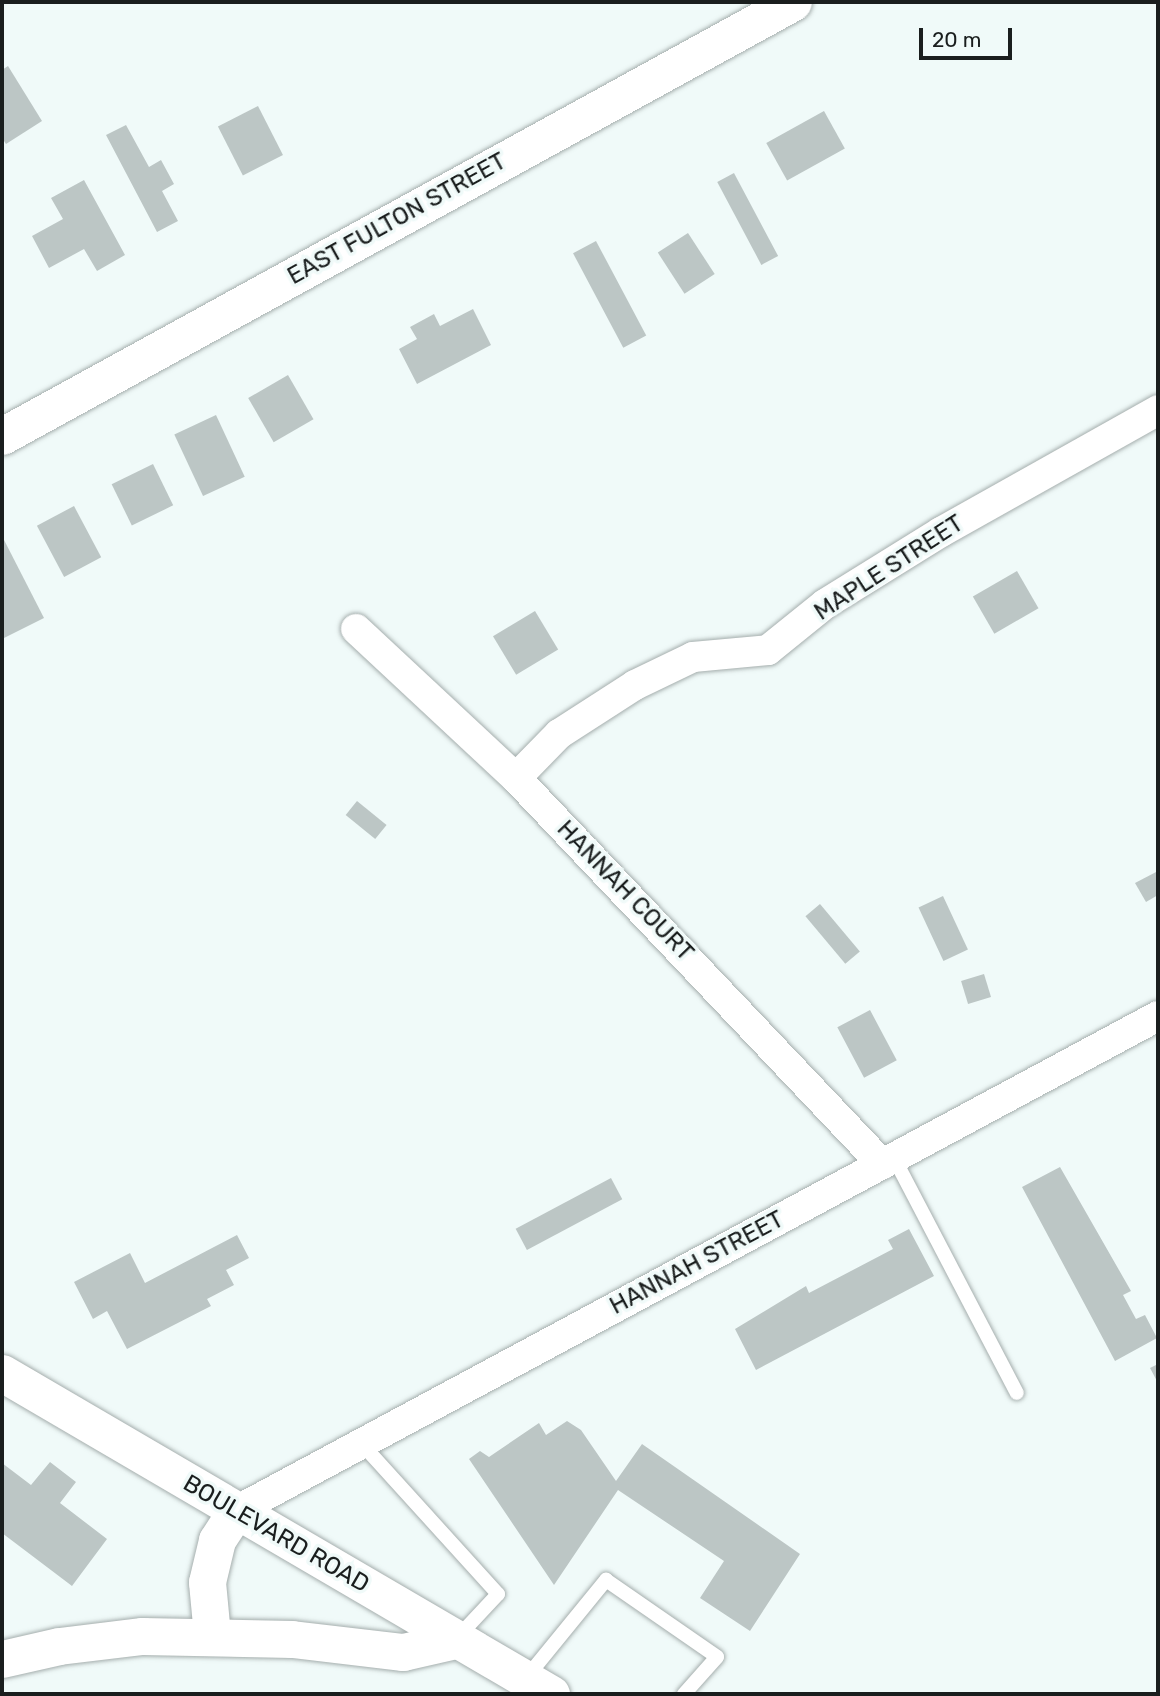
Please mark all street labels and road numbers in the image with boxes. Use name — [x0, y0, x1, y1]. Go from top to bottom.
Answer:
street label: EAST FULTON STREET — [282, 147, 512, 291]
street label: MAPLE STREET — [809, 509, 969, 627]
street label: HANNAH COURT — [551, 815, 699, 967]
street label: HANNAH STREET — [605, 1205, 789, 1321]
street label: BOULEVARD ROAD — [178, 1469, 374, 1599]

